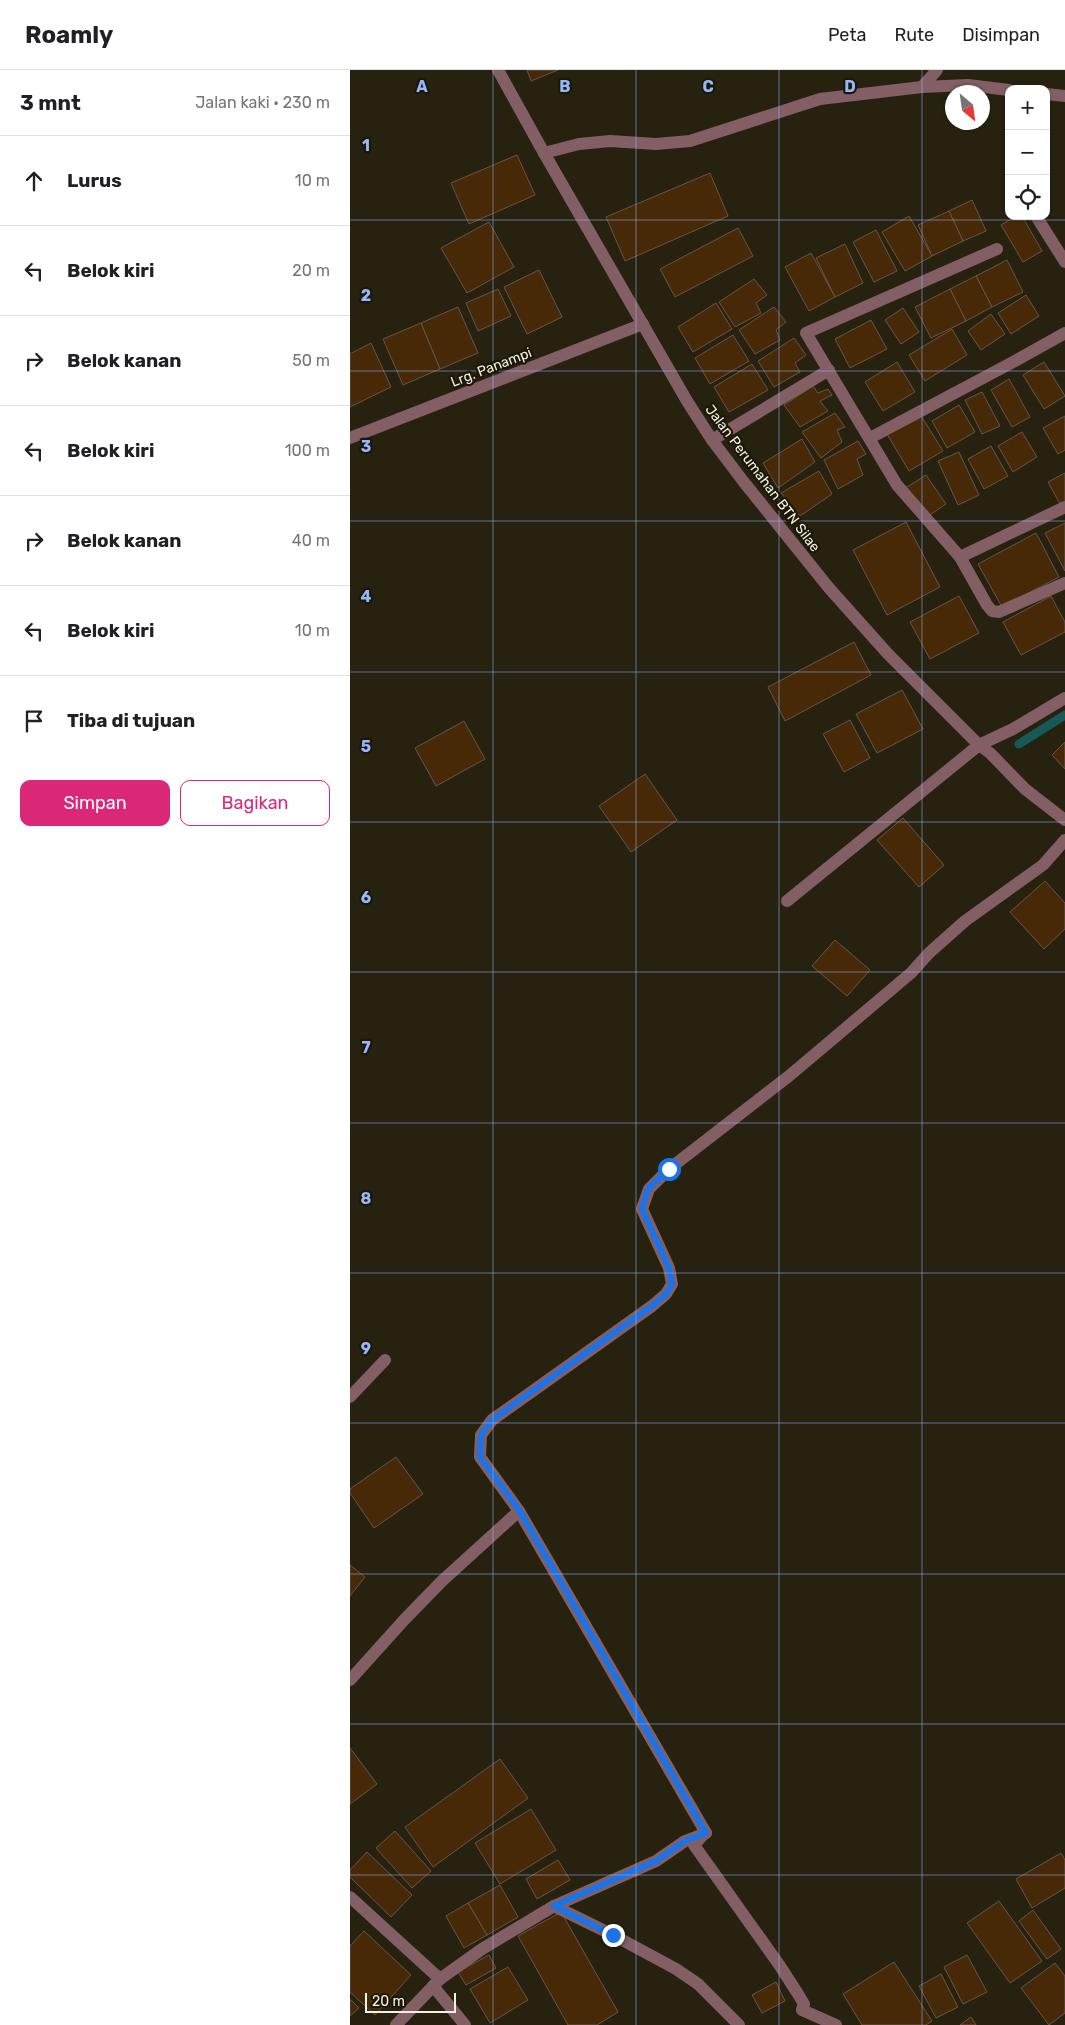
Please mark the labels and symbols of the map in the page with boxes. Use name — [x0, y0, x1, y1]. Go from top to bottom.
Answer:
text: A — [416, 77, 428, 96]
text: B — [559, 77, 571, 96]
text: C — [702, 77, 714, 96]
text: D — [844, 77, 856, 96]
north arrow — [945, 85, 990, 130]
text: 1 — [362, 136, 370, 155]
text: 2 — [361, 286, 371, 305]
street label: Lrg. Panampi — [448, 344, 534, 391]
street label: Jalan Perumahan BTN Silae — [702, 401, 824, 555]
text: 3 — [361, 437, 371, 456]
text: 4 — [361, 587, 372, 606]
text: 5 — [361, 737, 371, 756]
text: 6 — [361, 888, 371, 907]
text: 7 — [361, 1038, 371, 1057]
route start — [658, 1158, 681, 1181]
text: 8 — [361, 1189, 372, 1208]
text: 9 — [361, 1339, 371, 1358]
route end — [602, 1924, 625, 1947]
scale bar — [365, 1990, 456, 2013]

